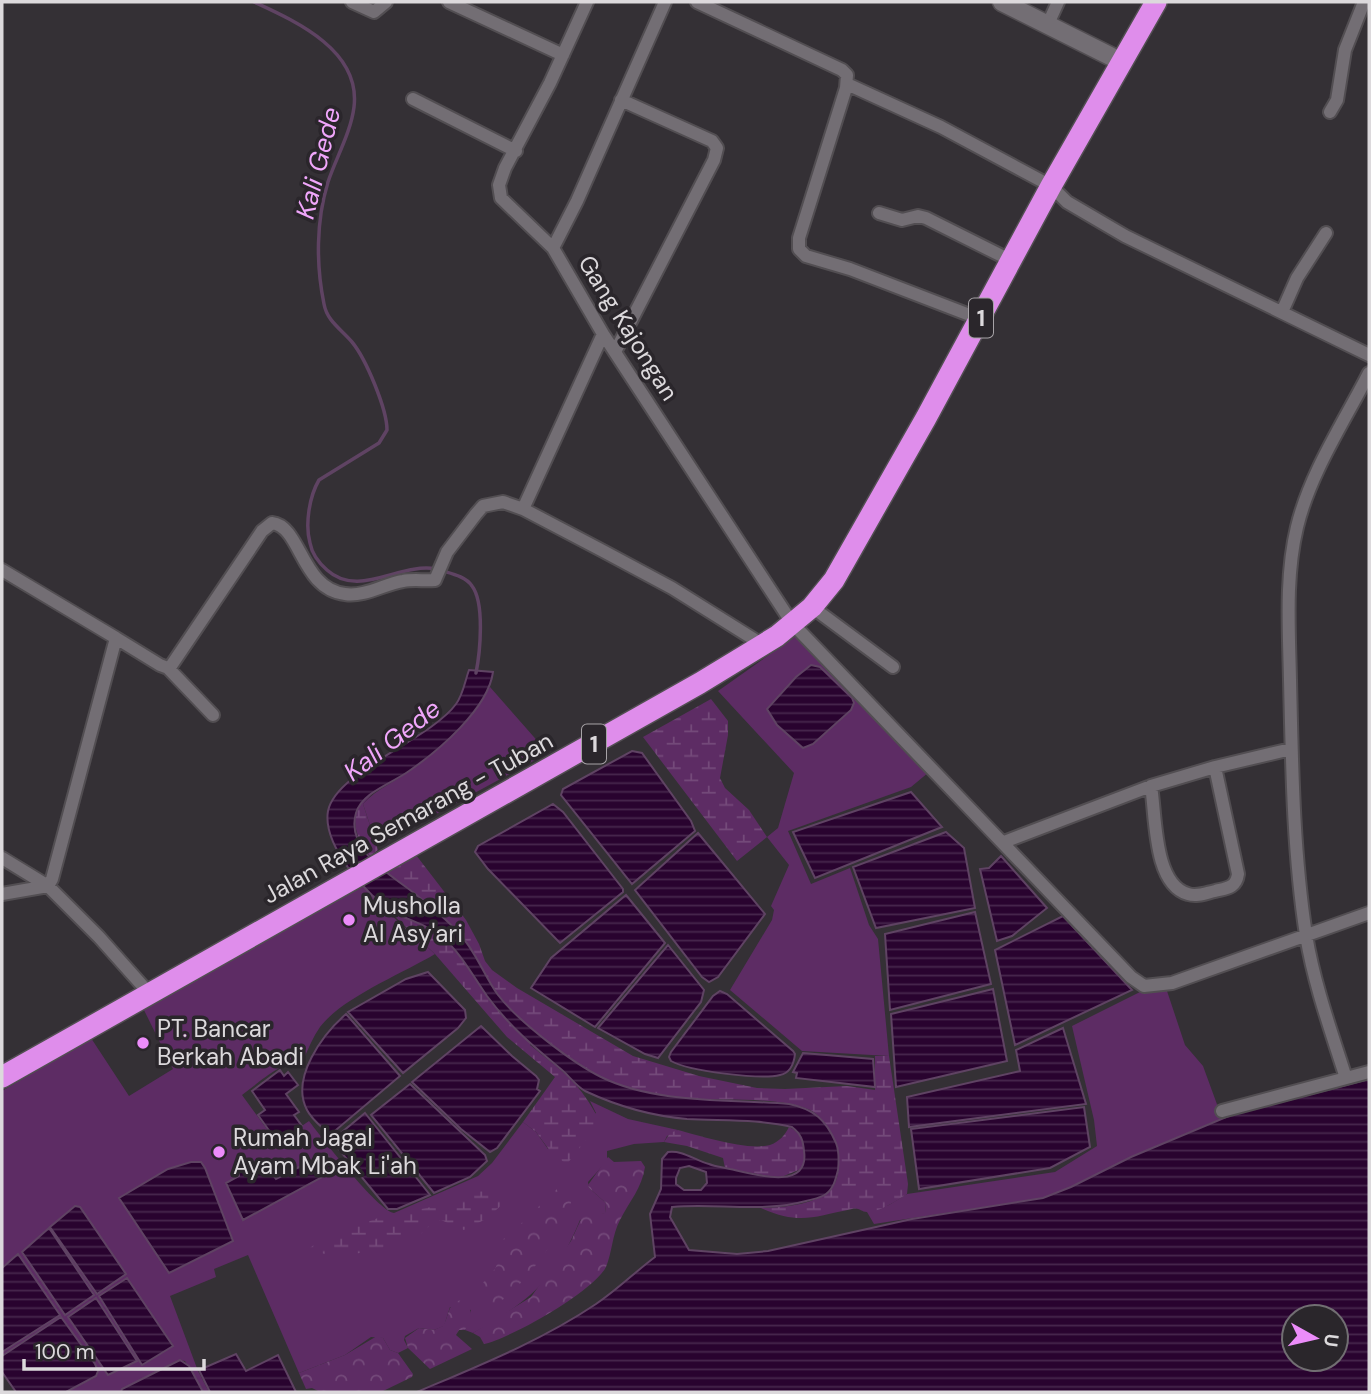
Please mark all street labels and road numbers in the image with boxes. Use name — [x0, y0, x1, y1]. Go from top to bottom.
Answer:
street label: Gang Kajongan — [571, 249, 685, 406]
road number: 1 — [969, 298, 993, 338]
road number: 1 — [582, 724, 606, 764]
street label: Jalan Raya Semarang - Tuban — [257, 725, 558, 910]

